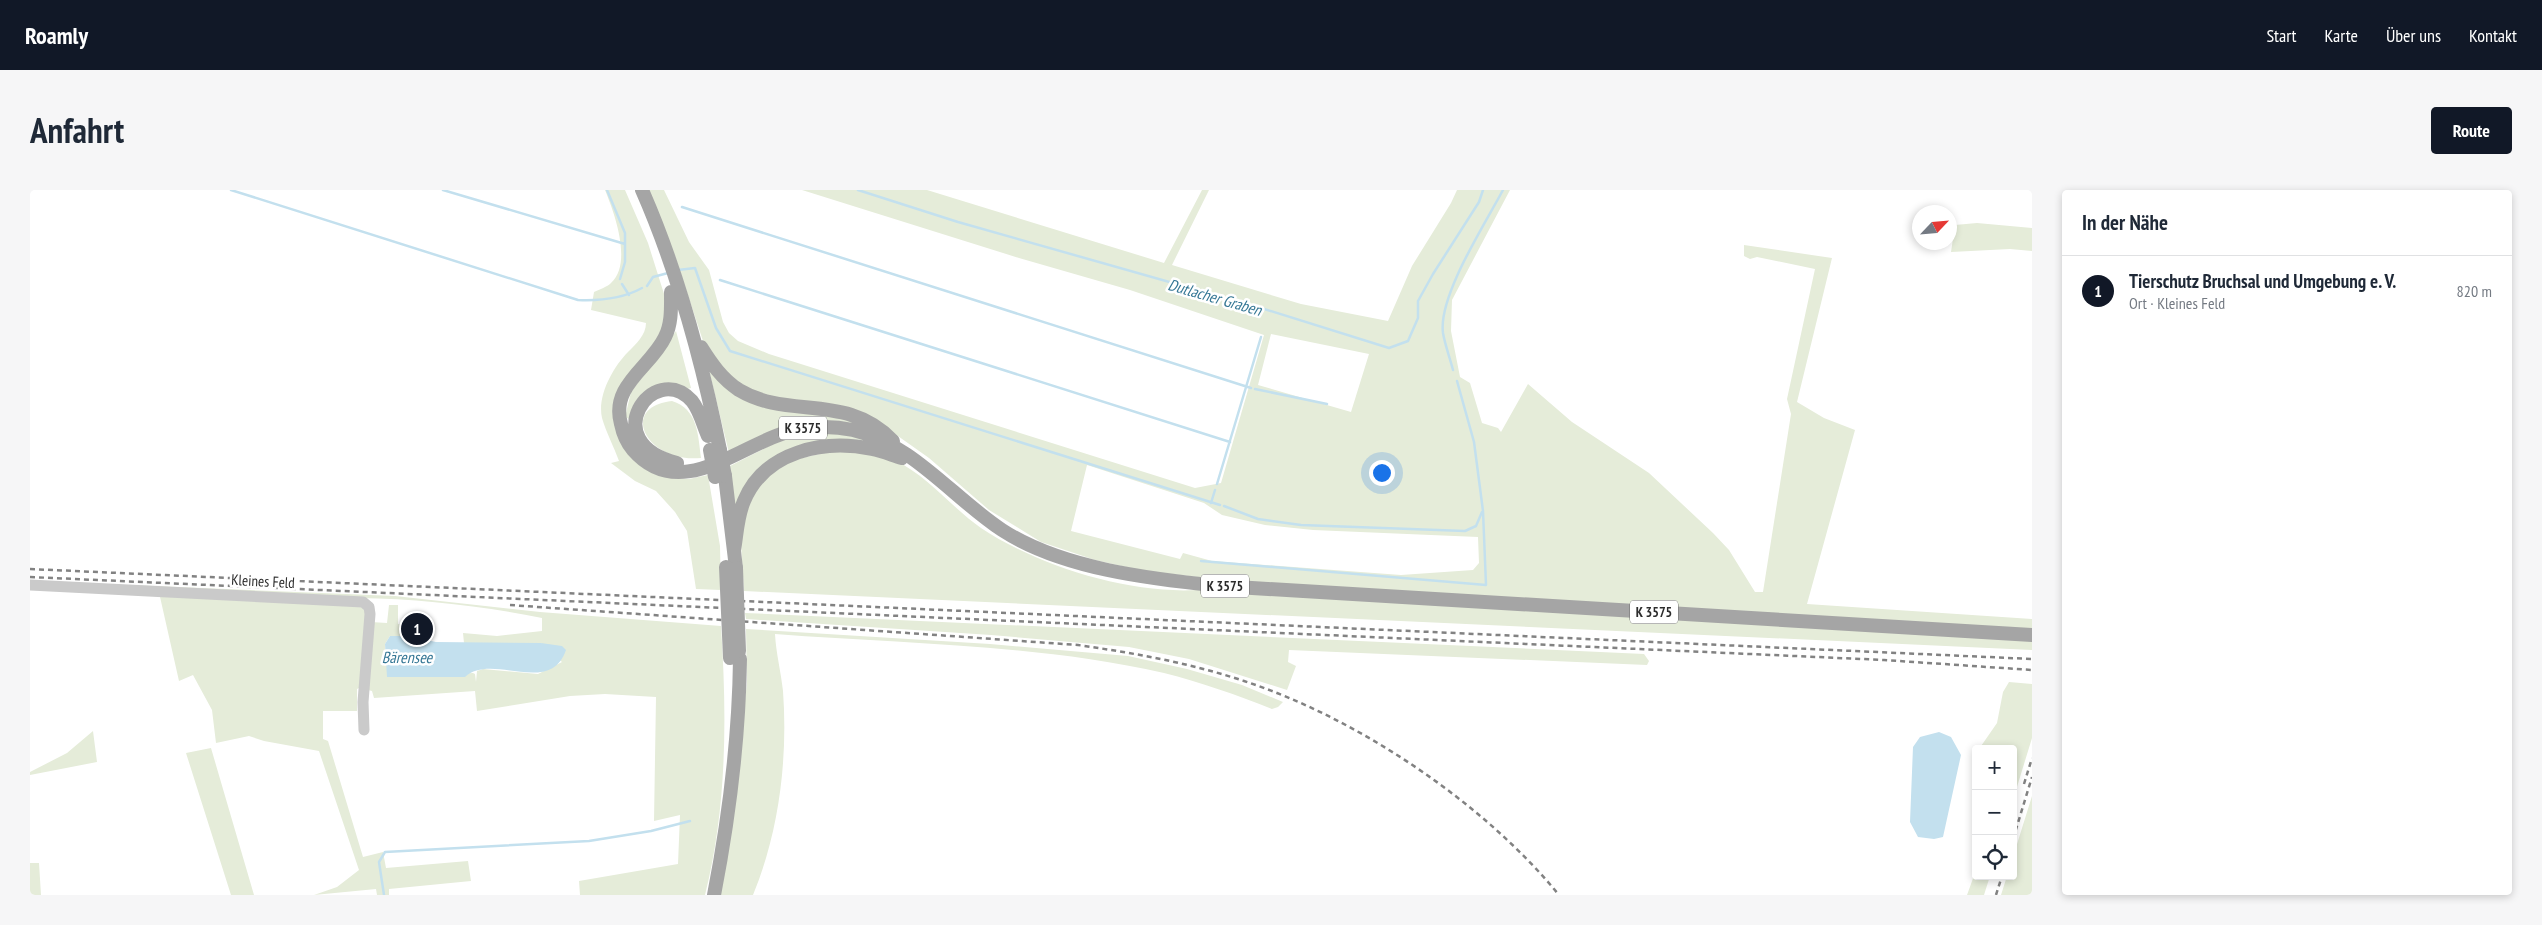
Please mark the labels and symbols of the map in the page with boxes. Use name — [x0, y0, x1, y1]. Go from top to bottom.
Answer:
north arrow — [1912, 205, 1957, 250]
water label: Dutlacher Graben — [1166, 274, 1265, 320]
road number: K 3575 — [779, 417, 827, 440]
your location — [1369, 460, 1395, 486]
street label: Kleines Feld — [231, 570, 295, 592]
road number: K 3575 — [1201, 574, 1249, 598]
road number: K 3575 — [1630, 601, 1678, 624]
pin: 1 — [401, 610, 433, 648]
water label: Bärensee — [382, 647, 434, 667]

